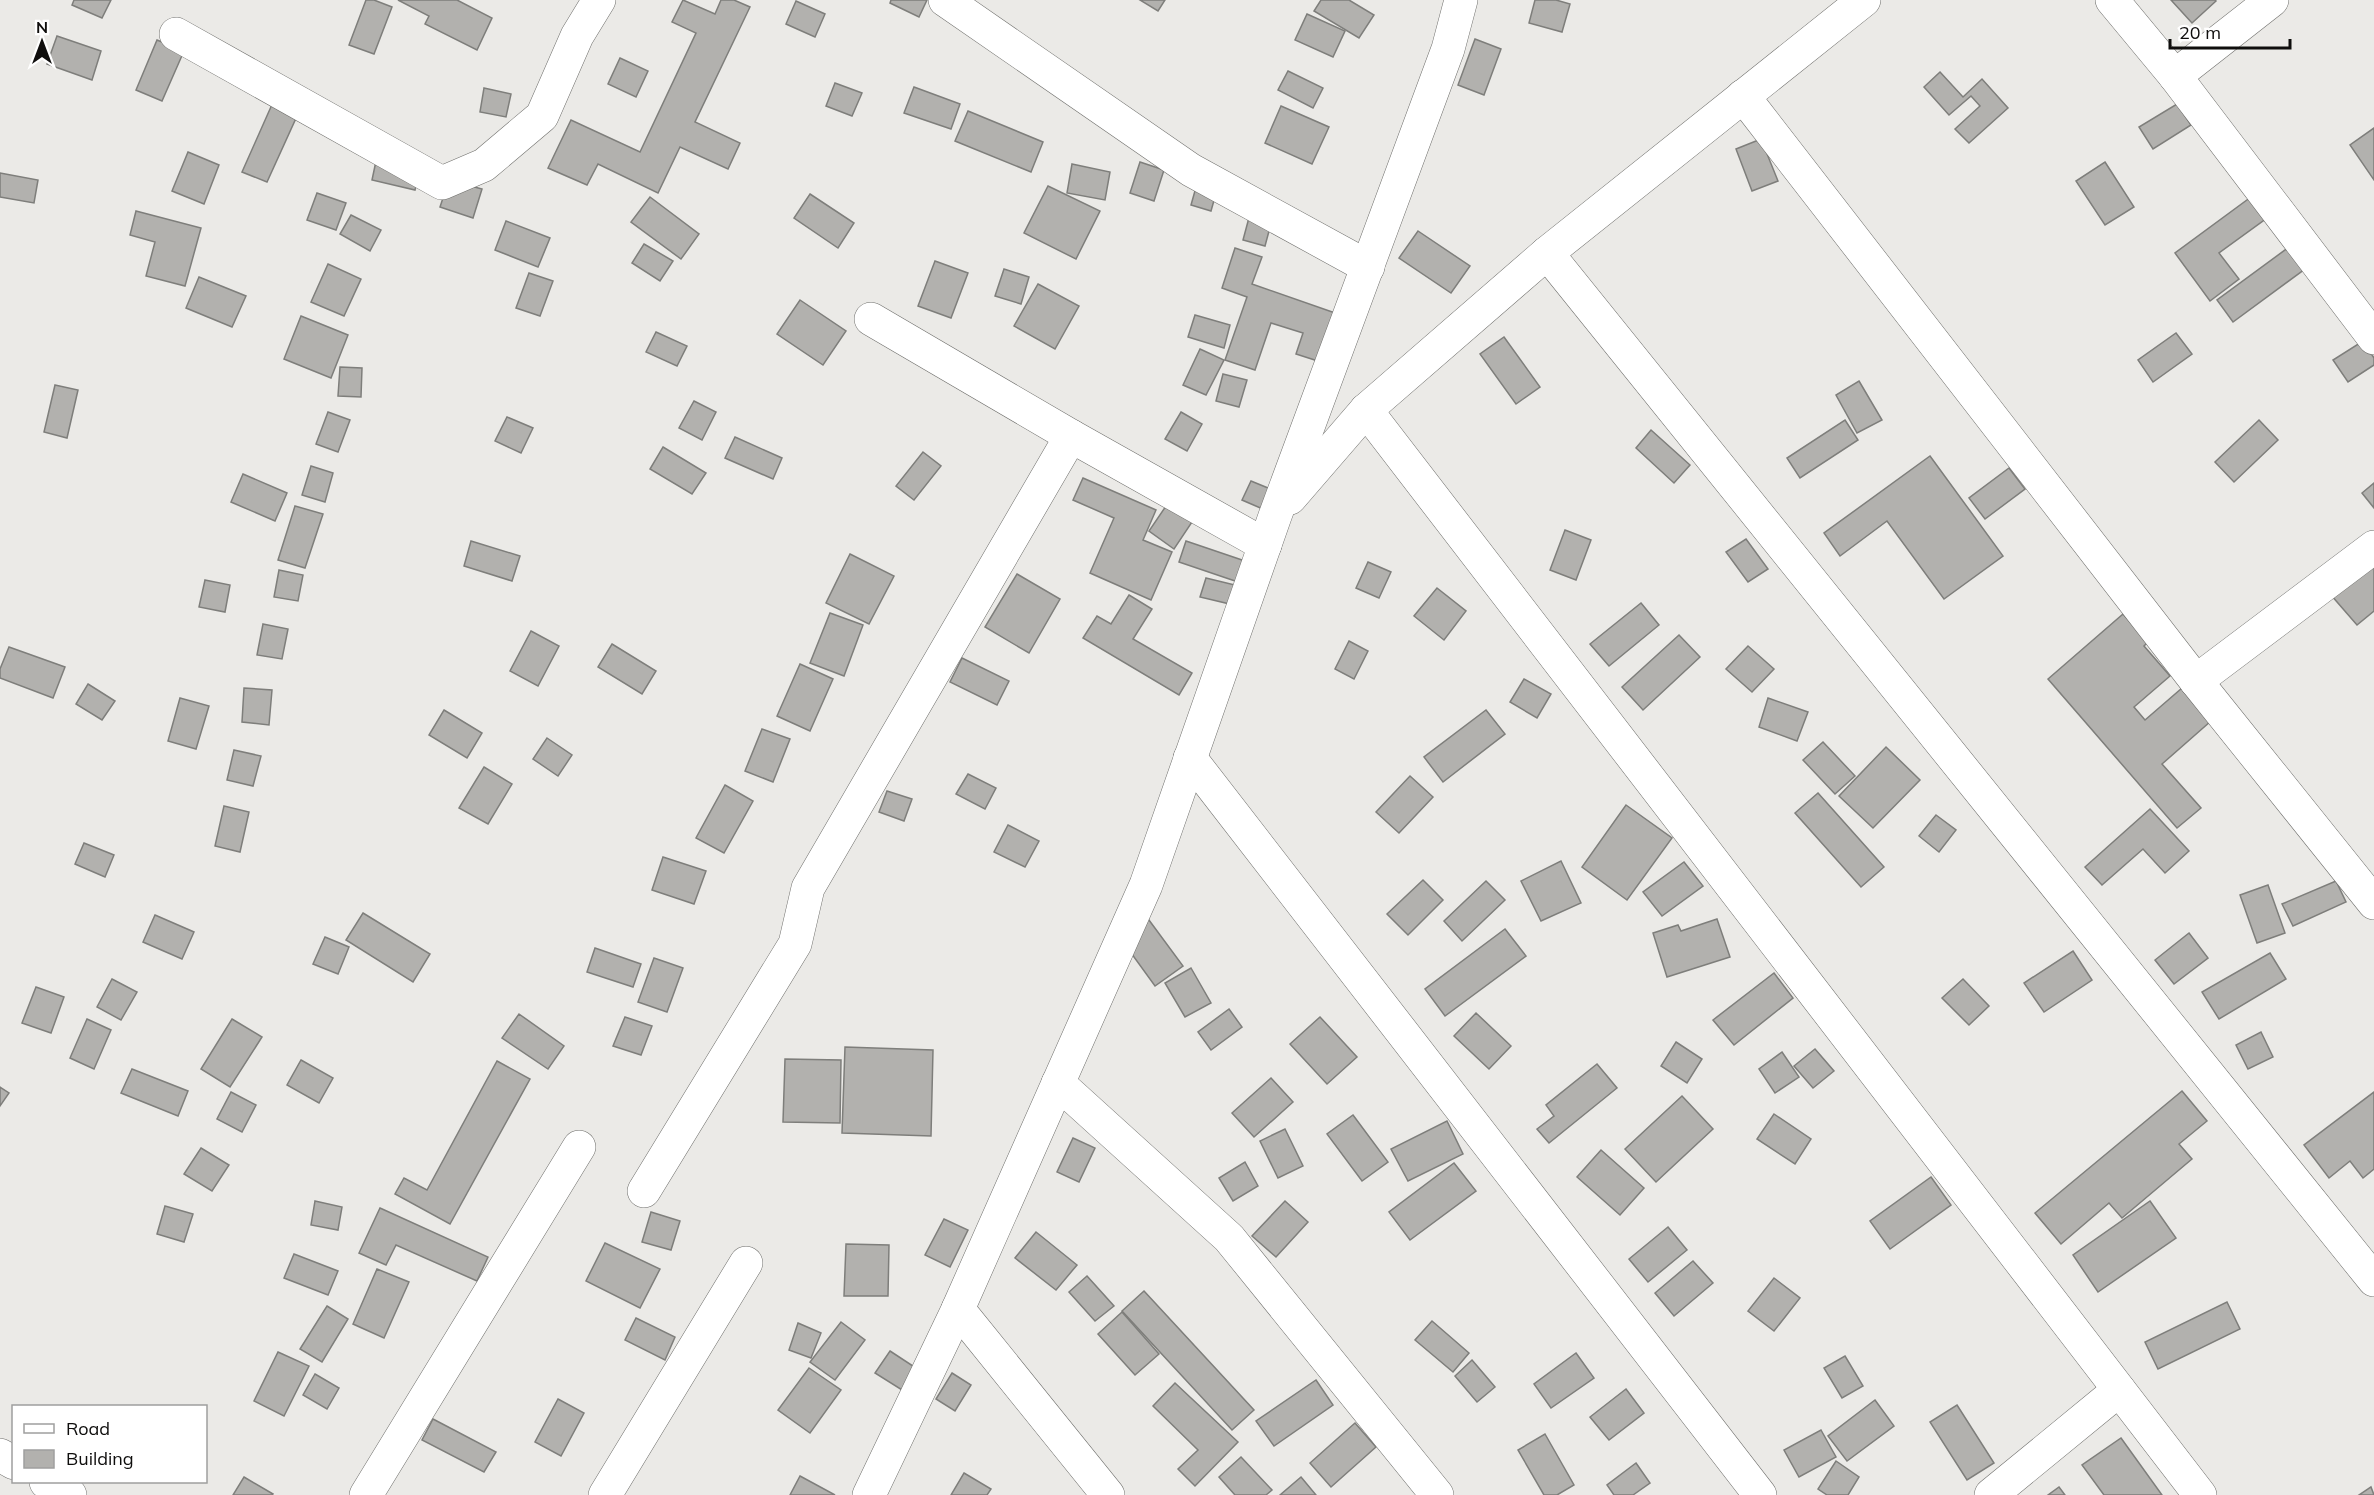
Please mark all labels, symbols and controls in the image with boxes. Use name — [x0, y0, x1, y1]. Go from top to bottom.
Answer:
north arrow — [12, 12, 72, 72]
scale bar — [2170, 12, 2290, 50]
text: N — [36, 17, 48, 37]
text: 20 m — [2179, 21, 2221, 44]
legend — [12, 1405, 207, 1483]
text: Road — [66, 1417, 110, 1440]
text: Building — [66, 1447, 134, 1470]

